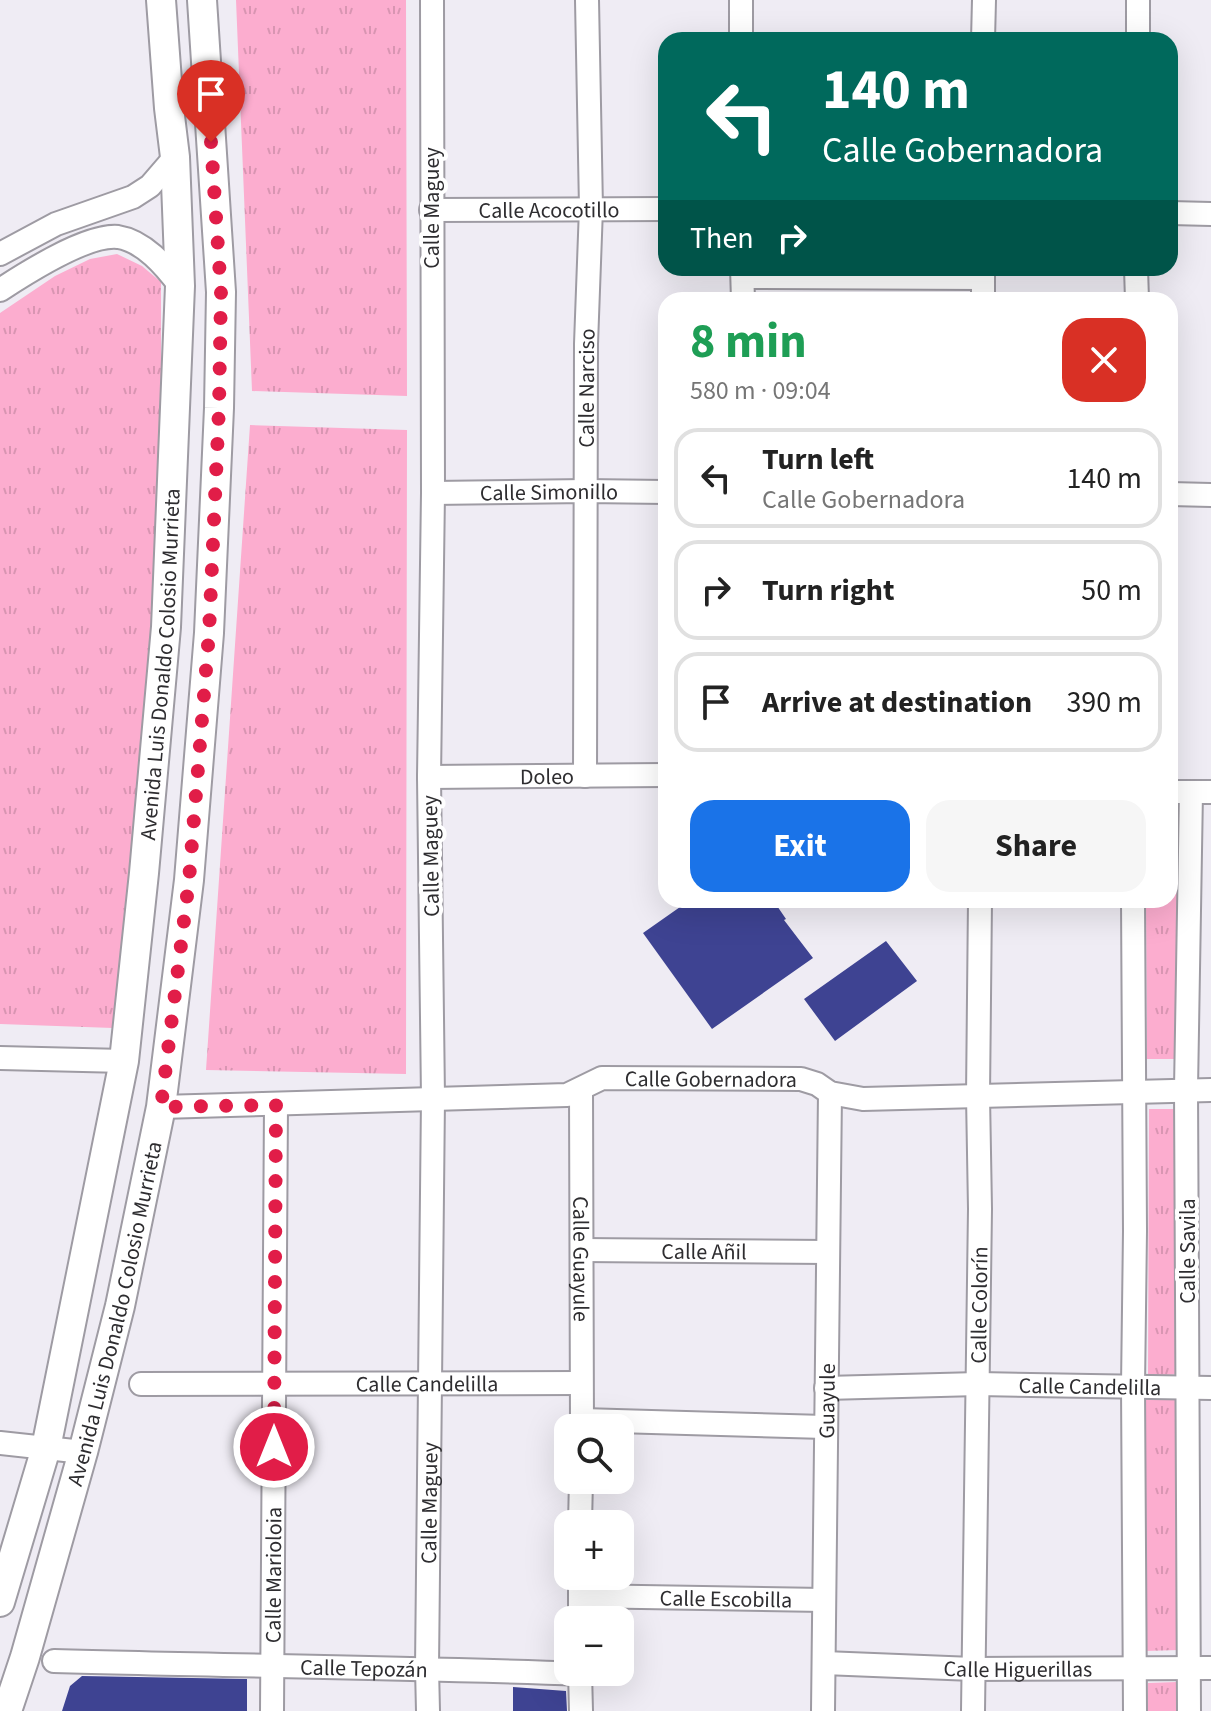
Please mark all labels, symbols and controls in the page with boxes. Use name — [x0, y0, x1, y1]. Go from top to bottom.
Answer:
text: 140 m — [822, 51, 970, 130]
pin — [177, 60, 245, 142]
icon: left — [690, 64, 794, 168]
icon: arrive — [189, 72, 233, 116]
text: Calle Gobernadora — [822, 125, 1103, 176]
street label: Calle Maguey — [416, 146, 448, 269]
street label: Calle Acocotillo — [478, 194, 620, 227]
icon: right — [770, 216, 814, 260]
text: Then — [690, 217, 754, 260]
text: 8 min — [690, 308, 807, 376]
button: close — [1062, 318, 1146, 402]
street label: Calle Narciso — [571, 328, 604, 448]
text: 580 m · 09:04 — [690, 372, 831, 409]
text: Turn left — [762, 438, 874, 481]
icon: left — [694, 456, 738, 500]
text: 140 m — [1066, 457, 1142, 500]
street label: Calle Simonillo — [480, 476, 618, 509]
text: Calle Gobernadora — [762, 481, 965, 518]
street label: Avenida Luis Donaldo Colosio Murrieta — [132, 488, 189, 842]
icon: right — [694, 568, 738, 612]
text: Turn right — [762, 569, 894, 612]
text: 50 m — [1081, 569, 1142, 612]
icon: arrive — [694, 680, 738, 724]
text: Arrive at destination — [762, 681, 1032, 724]
text: 390 m — [1066, 681, 1142, 724]
street label: Doleo — [520, 761, 574, 793]
street label: Calle Maguey — [414, 794, 448, 917]
button: Exit — [690, 800, 910, 892]
button: Share — [926, 800, 1146, 892]
street label: Calle Gobernadora — [625, 1063, 797, 1096]
street label: Avenida Luis Donaldo Colosio Murrieta — [59, 1139, 171, 1490]
street label: Calle Guayule — [564, 1196, 597, 1322]
street label: Calle Savila — [1172, 1198, 1204, 1304]
street label: Calle Añil — [661, 1236, 747, 1268]
street label: Calle Colorín — [963, 1246, 996, 1364]
street label: Guayule — [811, 1363, 844, 1439]
street label: Calle Candelilla — [356, 1368, 498, 1401]
street label: Calle Candelilla — [1018, 1370, 1161, 1404]
position arrow — [232, 1405, 316, 1489]
map controls — [554, 1414, 634, 1686]
button: search — [554, 1414, 634, 1494]
street label: Calle Maguey — [413, 1441, 446, 1564]
street label: Calle Marioloia — [257, 1507, 290, 1643]
button: + — [554, 1510, 634, 1590]
street label: Calle Escobilla — [659, 1582, 792, 1616]
button: − — [554, 1606, 634, 1686]
street label: Calle Tepozán — [300, 1651, 428, 1686]
street label: Calle Higuerillas — [943, 1653, 1092, 1686]

